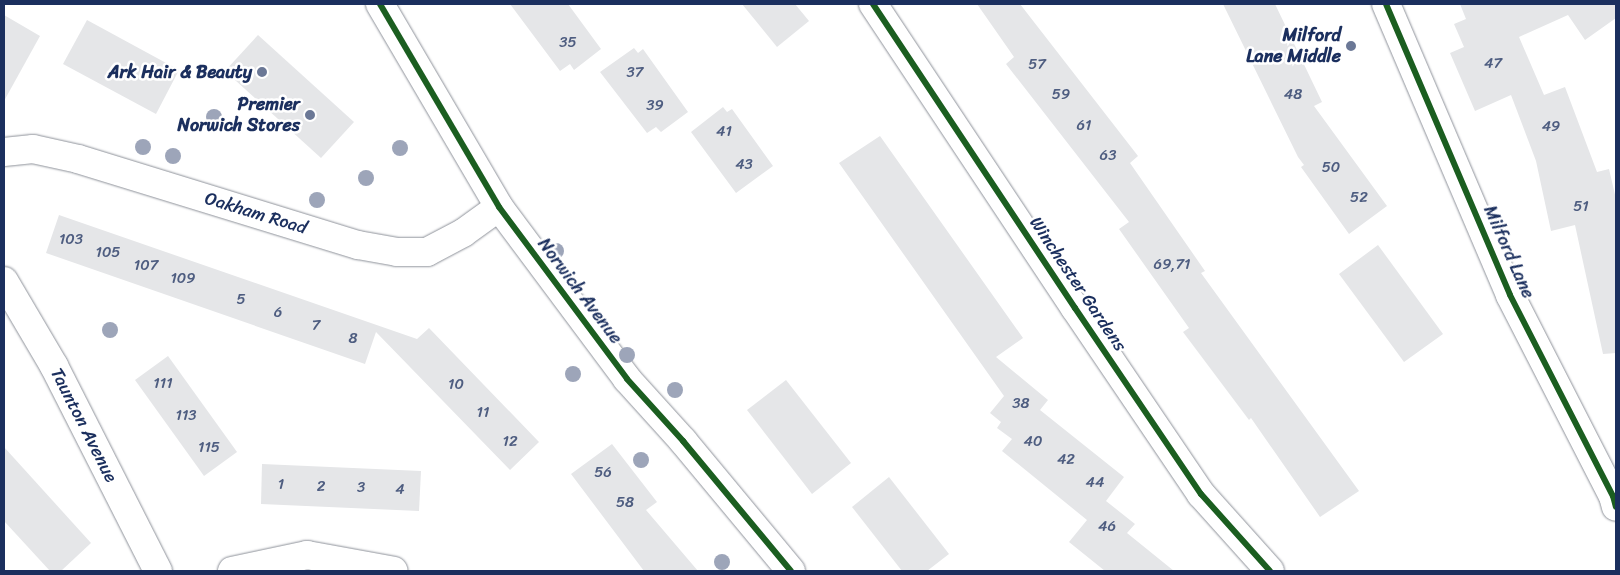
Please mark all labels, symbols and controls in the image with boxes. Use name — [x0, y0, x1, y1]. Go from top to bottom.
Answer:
place label: Milford Lane Middle — [1247, 25, 1341, 68]
house number: 35 — [559, 34, 577, 52]
marker: Milford Lane Middle — [1345, 40, 1357, 52]
house number: 47 — [1484, 55, 1502, 73]
house number: 57 — [1028, 56, 1046, 74]
place label: Ark Hair & Beauty — [107, 61, 252, 83]
house number: 37 — [627, 64, 643, 82]
marker: Ark Hair & Beauty — [256, 66, 268, 78]
house number: 59 — [1052, 86, 1070, 104]
house number: 48 — [1284, 86, 1302, 104]
place label: Premier Norwich Stores — [178, 94, 300, 136]
house number: 39 — [646, 97, 664, 115]
marker: Premier Norwich Stores — [304, 109, 316, 121]
house number: 61 — [1077, 117, 1091, 135]
house number: 49 — [1542, 118, 1560, 136]
house number: 41 — [716, 123, 732, 141]
house number: 63 — [1100, 147, 1116, 165]
house number: 43 — [735, 156, 753, 174]
house number: 50 — [1322, 159, 1340, 177]
street label: Oakham Road — [202, 187, 310, 239]
house number: 52 — [1350, 189, 1368, 207]
house number: 51 — [1573, 198, 1589, 216]
street label: Milford Lane — [1479, 202, 1539, 302]
street label: Winchester Gardens — [1025, 213, 1131, 355]
house number: 103 — [59, 231, 83, 249]
street label: Norwich Avenue — [533, 234, 627, 348]
house number: 105 — [95, 244, 121, 262]
house number: 69,71 — [1154, 256, 1190, 274]
house number: 107 — [134, 257, 158, 275]
house number: 109 — [170, 270, 196, 288]
house number: 5 — [236, 291, 246, 309]
house number: 6 — [274, 304, 282, 322]
house number: 7 — [312, 317, 320, 335]
house number: 8 — [348, 330, 358, 348]
street label: Taunton Avenue — [46, 364, 122, 486]
house number: 111 — [153, 375, 173, 393]
house number: 10 — [448, 376, 464, 394]
house number: 38 — [1012, 395, 1030, 413]
house number: 11 — [477, 404, 489, 422]
house number: 113 — [175, 407, 197, 425]
house number: 12 — [502, 433, 518, 451]
house number: 40 — [1024, 433, 1042, 451]
house number: 115 — [198, 439, 220, 457]
house number: 42 — [1057, 451, 1075, 469]
house number: 56 — [594, 464, 612, 482]
house number: 44 — [1086, 474, 1104, 492]
house number: 1 — [278, 476, 284, 494]
house number: 2 — [317, 478, 325, 496]
house number: 3 — [357, 479, 365, 497]
house number: 4 — [395, 481, 405, 499]
house number: 58 — [616, 494, 634, 512]
house number: 46 — [1098, 518, 1116, 536]

